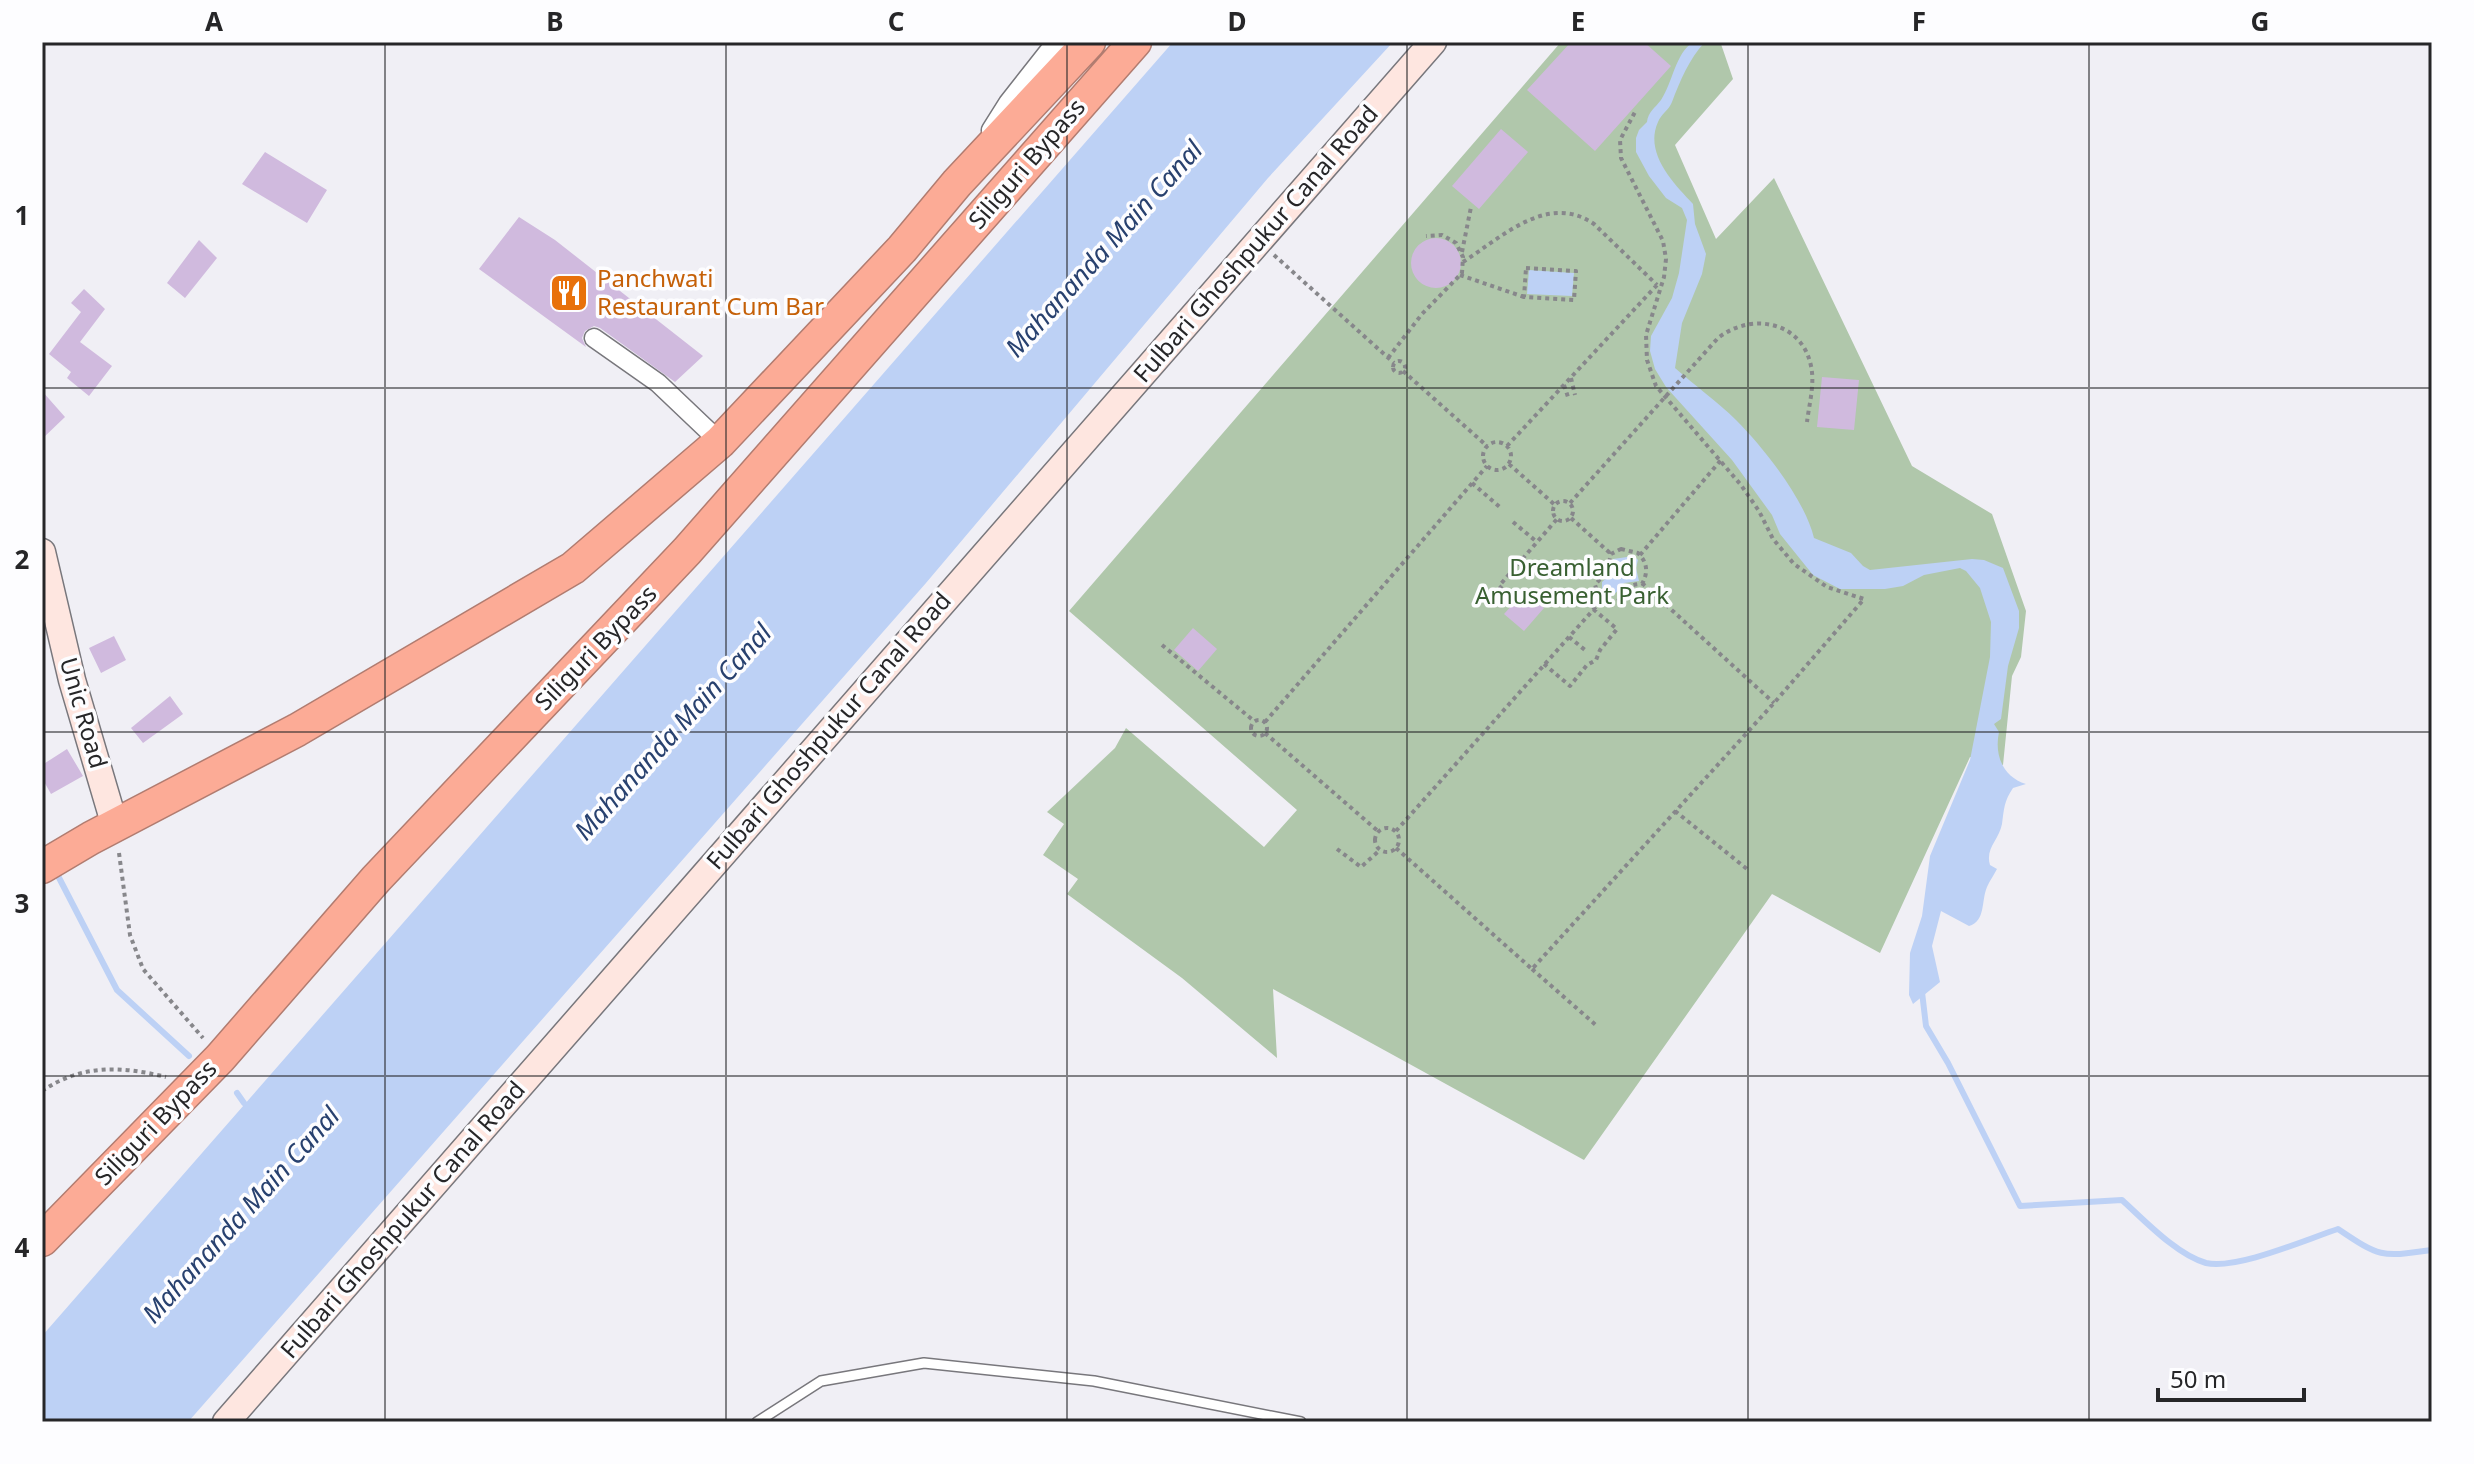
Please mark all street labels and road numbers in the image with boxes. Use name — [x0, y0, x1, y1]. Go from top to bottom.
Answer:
street label: Siliguri Bypass — [960, 91, 1092, 235]
street label: Fulbari Ghoshpukur Canal Road — [1125, 97, 1385, 389]
street label: Siliguri Bypass — [527, 577, 663, 717]
street label: Fulbari Ghoshpukur Canal Road — [698, 584, 958, 876]
street label: Unic Road — [53, 653, 116, 772]
street label: Siliguri Bypass — [87, 1052, 223, 1192]
street label: Fulbari Ghoshpukur Canal Road — [272, 1073, 532, 1365]

